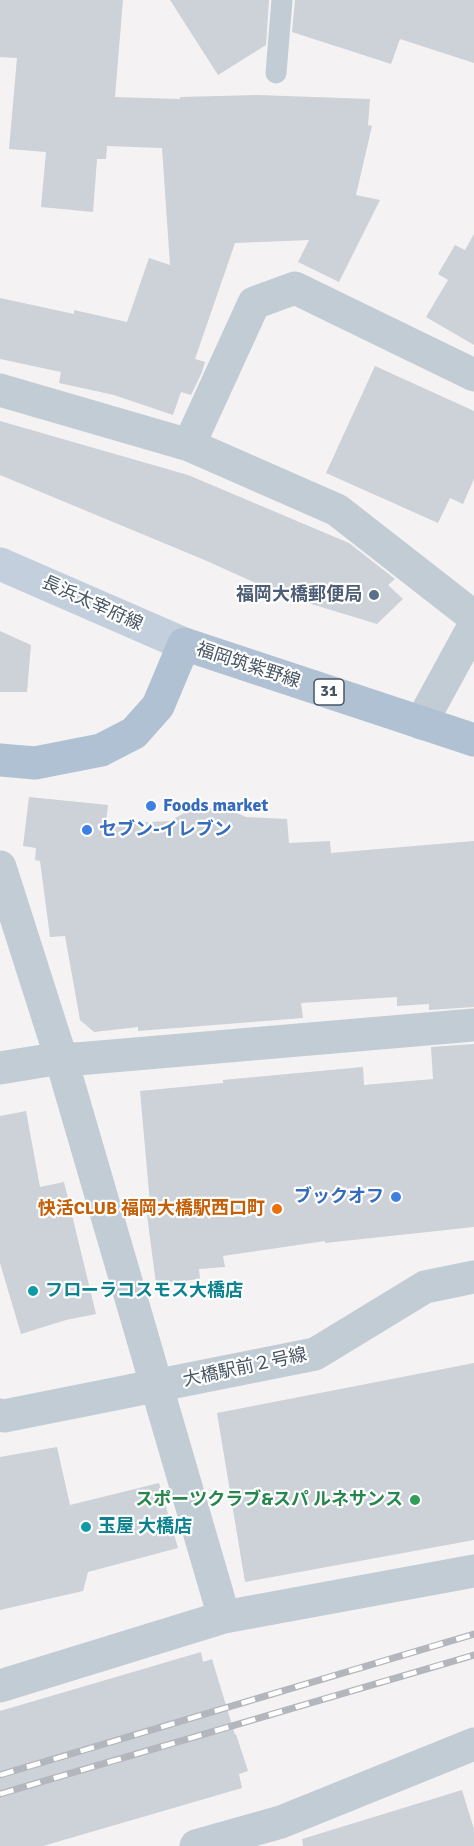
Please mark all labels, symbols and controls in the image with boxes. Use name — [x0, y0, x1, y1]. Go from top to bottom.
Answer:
street label: 長浜太宰府線 — [38, 572, 146, 636]
place label: 福岡大橋郵便局 — [236, 584, 362, 606]
marker: 福岡大橋郵便局 — [367, 588, 381, 602]
street label: 福岡筑紫野線 — [193, 639, 303, 693]
road number: 31 — [314, 679, 344, 705]
place label: Foods market — [163, 795, 268, 817]
marker: Foods market — [144, 799, 158, 813]
place label: セブン-イレブン — [99, 819, 232, 841]
marker: セブン-イレブン — [80, 823, 94, 837]
place label: ブックオフ — [294, 1186, 384, 1208]
marker: ブックオフ — [389, 1190, 403, 1204]
place label: 快活CLUB 福岡大橋駅西口町 — [38, 1198, 265, 1220]
marker: 快活CLUB 福岡大橋駅西口町 — [270, 1202, 284, 1216]
place label: フローラコスモス大橋店 — [45, 1280, 243, 1302]
marker: フローラコスモス大橋店 — [26, 1284, 40, 1298]
street label: 大橋駅前２号線 — [181, 1344, 309, 1392]
place label: スポーツクラブ&スパ ルネサンス — [135, 1489, 403, 1511]
marker: スポーツクラブ&スパ ルネサンス — [408, 1493, 422, 1507]
place label: 玉屋 大橋店 — [98, 1516, 192, 1538]
marker: 玉屋 大橋店 — [79, 1520, 93, 1534]

